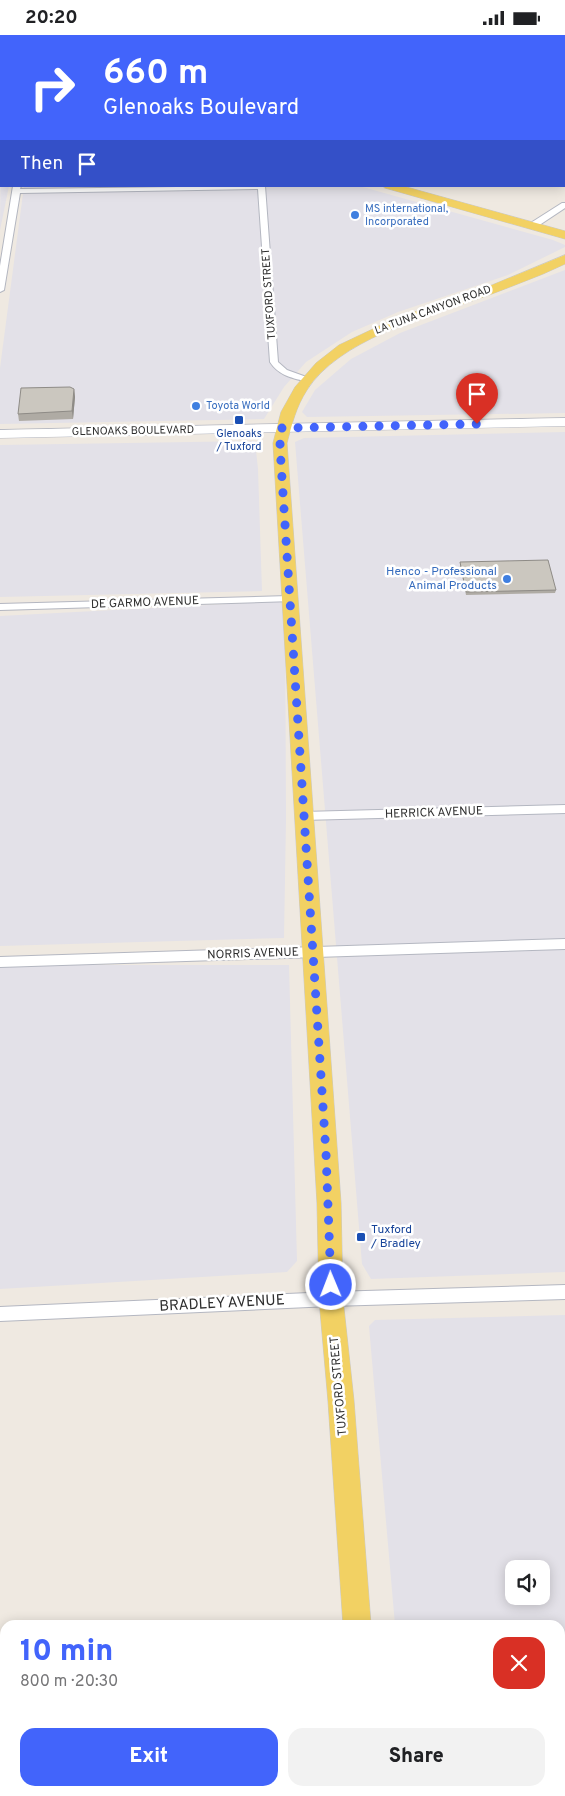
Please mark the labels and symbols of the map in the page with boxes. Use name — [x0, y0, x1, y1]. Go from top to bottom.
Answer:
place label: MS international, Incorporated — [365, 202, 449, 229]
marker: MS international, Incorporated — [349, 209, 361, 221]
street label: TUXFORD STREET — [259, 248, 279, 340]
street label: LA TUNA CANYON ROAD — [373, 282, 493, 338]
pin — [456, 373, 498, 424]
place label: Toyota World — [206, 399, 270, 413]
marker: Toyota World — [190, 400, 202, 412]
marker: Glenoaks / Tuxford — [233, 414, 245, 426]
street label: GLENOAKS BOULEVARD — [72, 423, 194, 439]
place label: Glenoaks / Tuxford — [215, 427, 262, 454]
place label: Henco - Professional Animal Products — [386, 564, 497, 594]
marker: Henco - Professional Animal Products — [501, 573, 513, 585]
street label: DE GARMO AVENUE — [91, 593, 199, 613]
street label: HERRICK AVENUE — [385, 803, 483, 823]
street label: NORRIS AVENUE — [207, 944, 299, 964]
place label: Tuxford / Bradley — [370, 1222, 421, 1252]
marker: Tuxford / Bradley — [355, 1231, 367, 1243]
position arrow — [304, 1258, 356, 1310]
street label: BRADLEY AVENUE — [159, 1291, 285, 1317]
street label: TUXFORD STREET — [327, 1336, 351, 1436]

